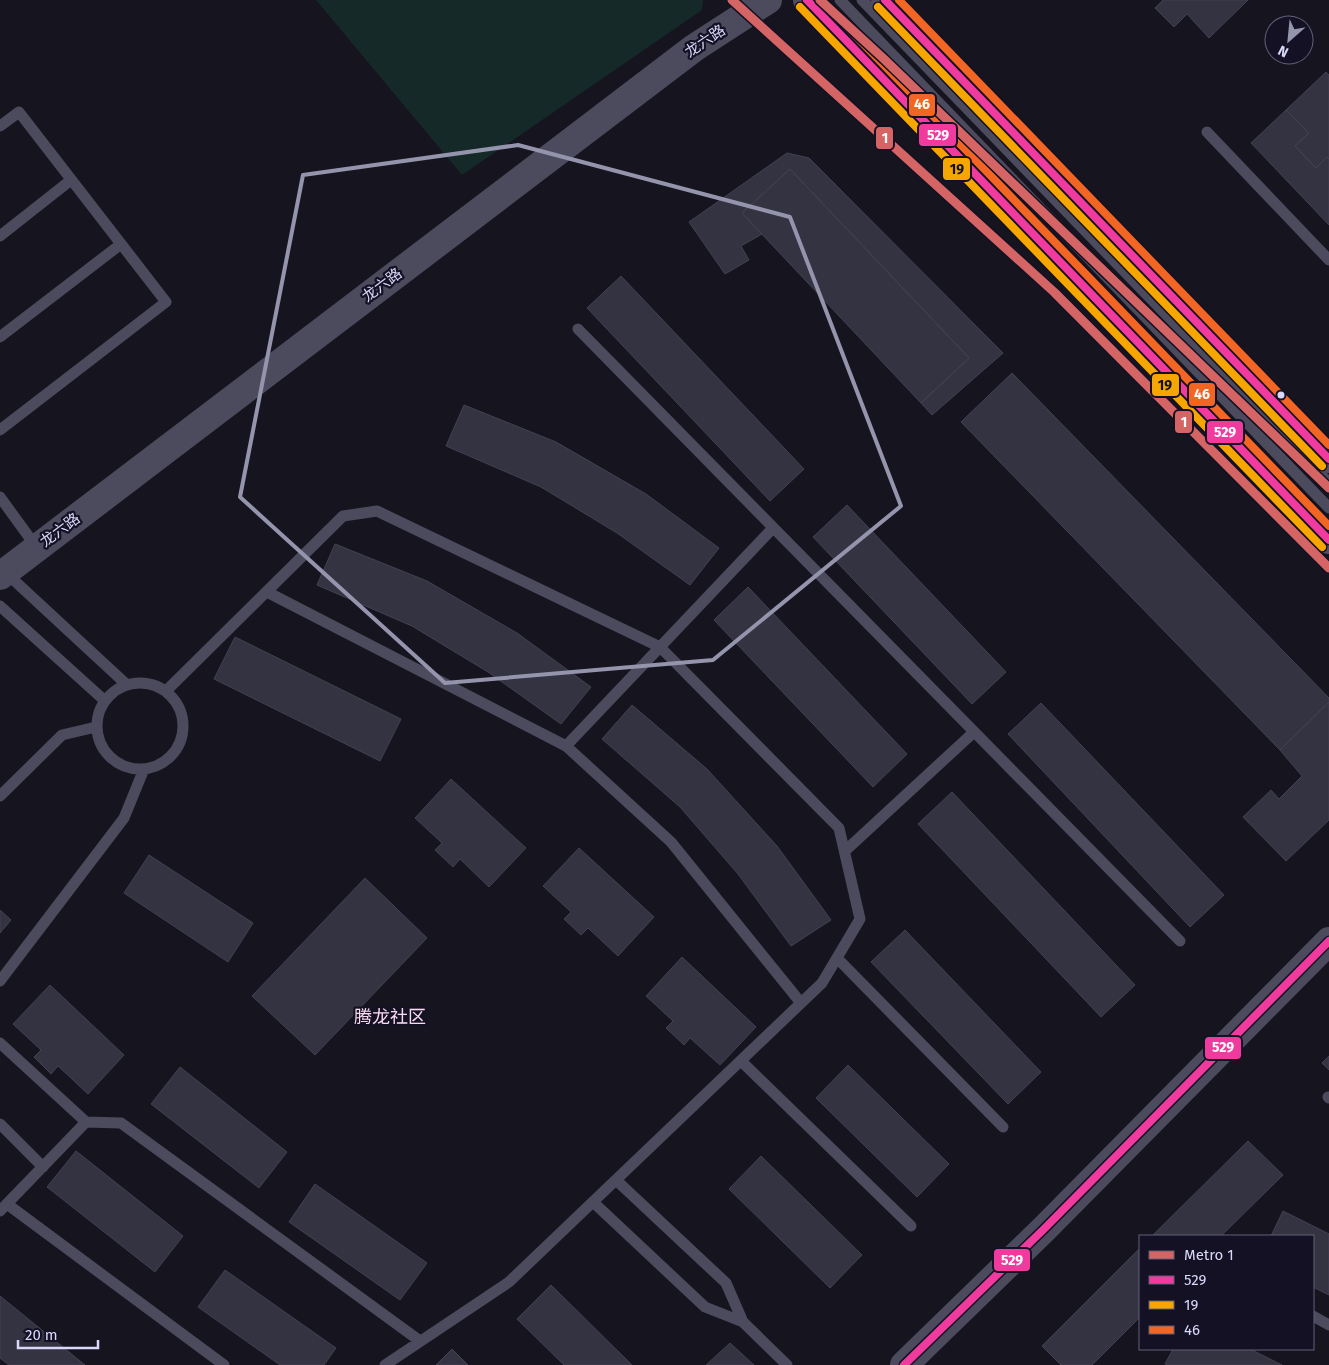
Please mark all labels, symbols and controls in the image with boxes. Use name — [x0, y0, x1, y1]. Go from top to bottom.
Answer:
north arrow — [1264, 15, 1314, 65]
street label: 龙六路 — [681, 21, 729, 61]
text: N — [1275, 41, 1291, 61]
line badge: 46 — [908, 93, 936, 117]
text: 46 — [914, 96, 930, 113]
line badge: 529 — [918, 123, 957, 147]
line badge: 1 — [875, 126, 894, 150]
text: 529 — [927, 127, 949, 144]
text: 1 — [882, 130, 888, 147]
line badge: 19 — [942, 157, 971, 181]
text: 19 — [950, 161, 964, 178]
street label: 龙六路 — [359, 264, 405, 306]
line badge: 19 — [1151, 373, 1180, 397]
text: 19 — [1158, 377, 1172, 394]
line badge: 46 — [1188, 382, 1216, 407]
text: 46 — [1194, 386, 1210, 403]
unlabelled marker — [1276, 390, 1286, 400]
line badge: 1 — [1174, 410, 1193, 434]
text: 1 — [1181, 414, 1187, 431]
line badge: 529 — [1206, 420, 1244, 444]
text: 529 — [1214, 424, 1236, 441]
street label: 龙六路 — [37, 509, 83, 551]
district label: 腾龙社区 — [354, 1006, 426, 1028]
line badge: 529 — [1204, 1036, 1242, 1060]
text: 529 — [1212, 1039, 1234, 1056]
legend — [1139, 1235, 1314, 1350]
text: Metro 1 — [1184, 1246, 1234, 1264]
line badge: 529 — [993, 1248, 1031, 1272]
text: 529 — [1001, 1252, 1023, 1269]
text: 529 — [1184, 1271, 1207, 1289]
text: 19 — [1184, 1296, 1198, 1314]
scale bar — [18, 1318, 98, 1350]
text: 46 — [1184, 1321, 1200, 1339]
text: 20 m — [25, 1326, 58, 1344]

